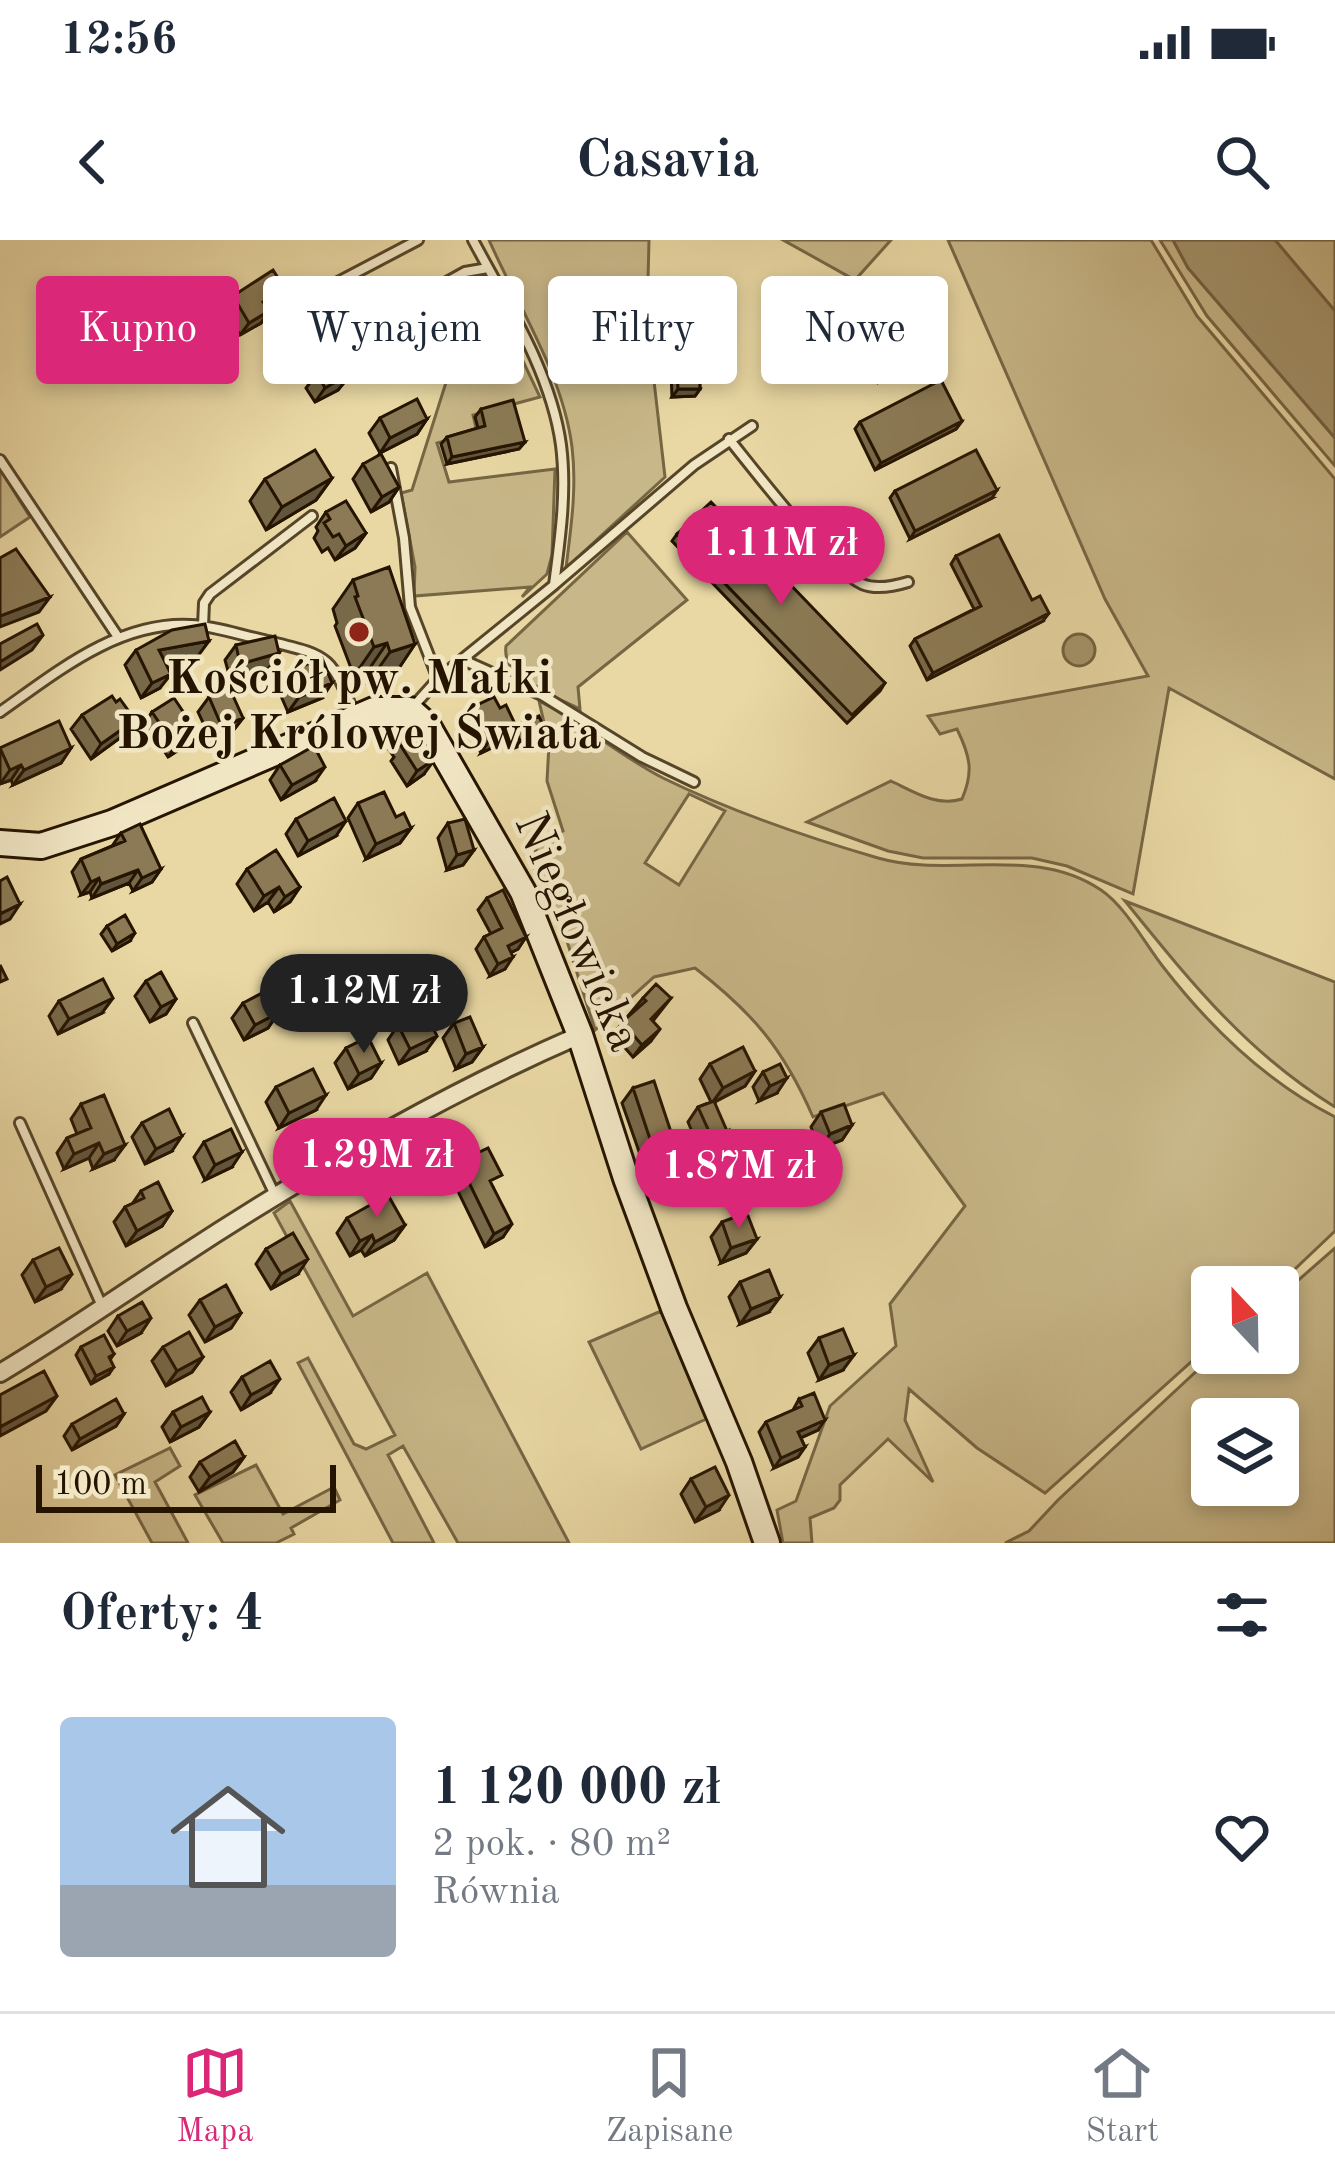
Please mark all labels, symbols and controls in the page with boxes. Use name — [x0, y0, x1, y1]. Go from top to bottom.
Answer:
text: 12:56 — [60, 19, 177, 64]
icon: back — [60, 129, 126, 195]
icon: search — [1209, 129, 1275, 195]
text: Casavia — [576, 135, 759, 189]
chip: Kupno — [36, 276, 239, 384]
chip: Wynajem — [263, 276, 524, 384]
chip: Filtry — [548, 276, 737, 384]
chip: Nowe — [761, 276, 948, 384]
pin: 1.11M zł — [657, 506, 905, 608]
text: 1.11M zł — [704, 525, 858, 564]
marker: Kościół pw. Matki Bożej Królowej Świata — [346, 619, 372, 645]
place label: Kościół pw. Matki Bożej Królowej Świata — [116, 656, 602, 759]
street label: Niegłowicka — [504, 806, 648, 1058]
pin: 1.12M zł — [240, 954, 488, 1056]
text: 1.12M zł — [287, 973, 441, 1012]
pin: 1.29M zł — [253, 1118, 501, 1220]
pin: 1.87M zł — [615, 1129, 863, 1231]
text: 1.29M zł — [300, 1137, 454, 1176]
text: 1.87M zł — [662, 1148, 816, 1187]
north arrow — [1191, 1266, 1299, 1374]
map controls — [1191, 1266, 1299, 1506]
button: layers — [1191, 1398, 1299, 1506]
scale bar — [36, 1459, 336, 1512]
text: 100 m — [54, 1469, 147, 1502]
icon: filters — [1209, 1582, 1275, 1648]
text: Oferty: 4 — [60, 1590, 264, 1641]
text: 1 120 000 zł — [432, 1764, 721, 1815]
icon: home — [156, 1765, 300, 1909]
icon: heart — [1209, 1804, 1275, 1870]
text: 2 pok. · 80 m² — [432, 1825, 671, 1864]
text: Równia — [432, 1873, 560, 1912]
tab: Mapa — [176, 2040, 253, 2153]
tab: Zapisane — [606, 2040, 733, 2153]
tab: Start — [1085, 2040, 1159, 2153]

